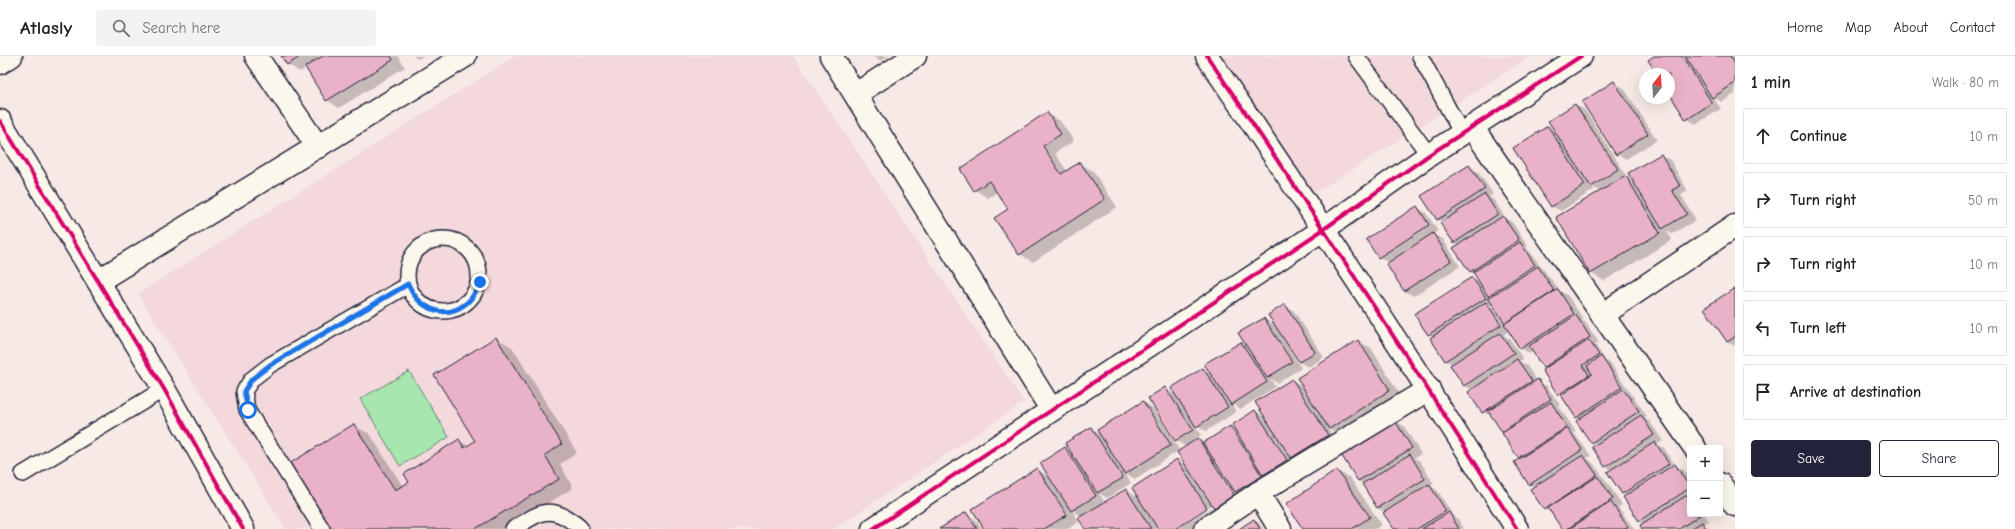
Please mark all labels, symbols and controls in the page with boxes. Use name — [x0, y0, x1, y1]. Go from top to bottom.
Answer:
search box — [96, 10, 376, 46]
text: Atlasly — [20, 17, 72, 39]
icon: search — [110, 17, 132, 39]
text: Search here — [142, 19, 220, 37]
text: Home — [1787, 19, 1823, 36]
text: Map — [1845, 19, 1871, 36]
text: About — [1893, 19, 1928, 36]
text: Contact — [1950, 19, 1995, 36]
north arrow — [1639, 68, 1675, 104]
text: 1 min — [1751, 73, 1791, 92]
text: Walk · 80 m — [1932, 75, 1999, 90]
icon: ahead — [1752, 125, 1774, 147]
text: Continue — [1790, 127, 1847, 145]
text: 10 m — [1970, 129, 1998, 144]
icon: right — [1752, 189, 1774, 211]
text: Turn right — [1790, 191, 1856, 209]
text: 50 m — [1968, 193, 1998, 208]
icon: right — [1752, 253, 1774, 275]
text: Turn right — [1790, 255, 1856, 273]
text: 10 m — [1970, 257, 1998, 272]
route end — [471, 273, 489, 291]
icon: left — [1752, 317, 1774, 339]
text: Turn left — [1790, 319, 1846, 337]
text: 10 m — [1970, 321, 1998, 336]
icon: arrive — [1752, 381, 1774, 403]
text: Arrive at destination — [1790, 383, 1921, 401]
route start — [239, 401, 257, 419]
button: Save — [1751, 440, 1871, 477]
button: Share — [1879, 440, 1999, 477]
map controls — [1687, 445, 1723, 517]
button: + — [1687, 445, 1723, 481]
button: − — [1687, 481, 1723, 517]

